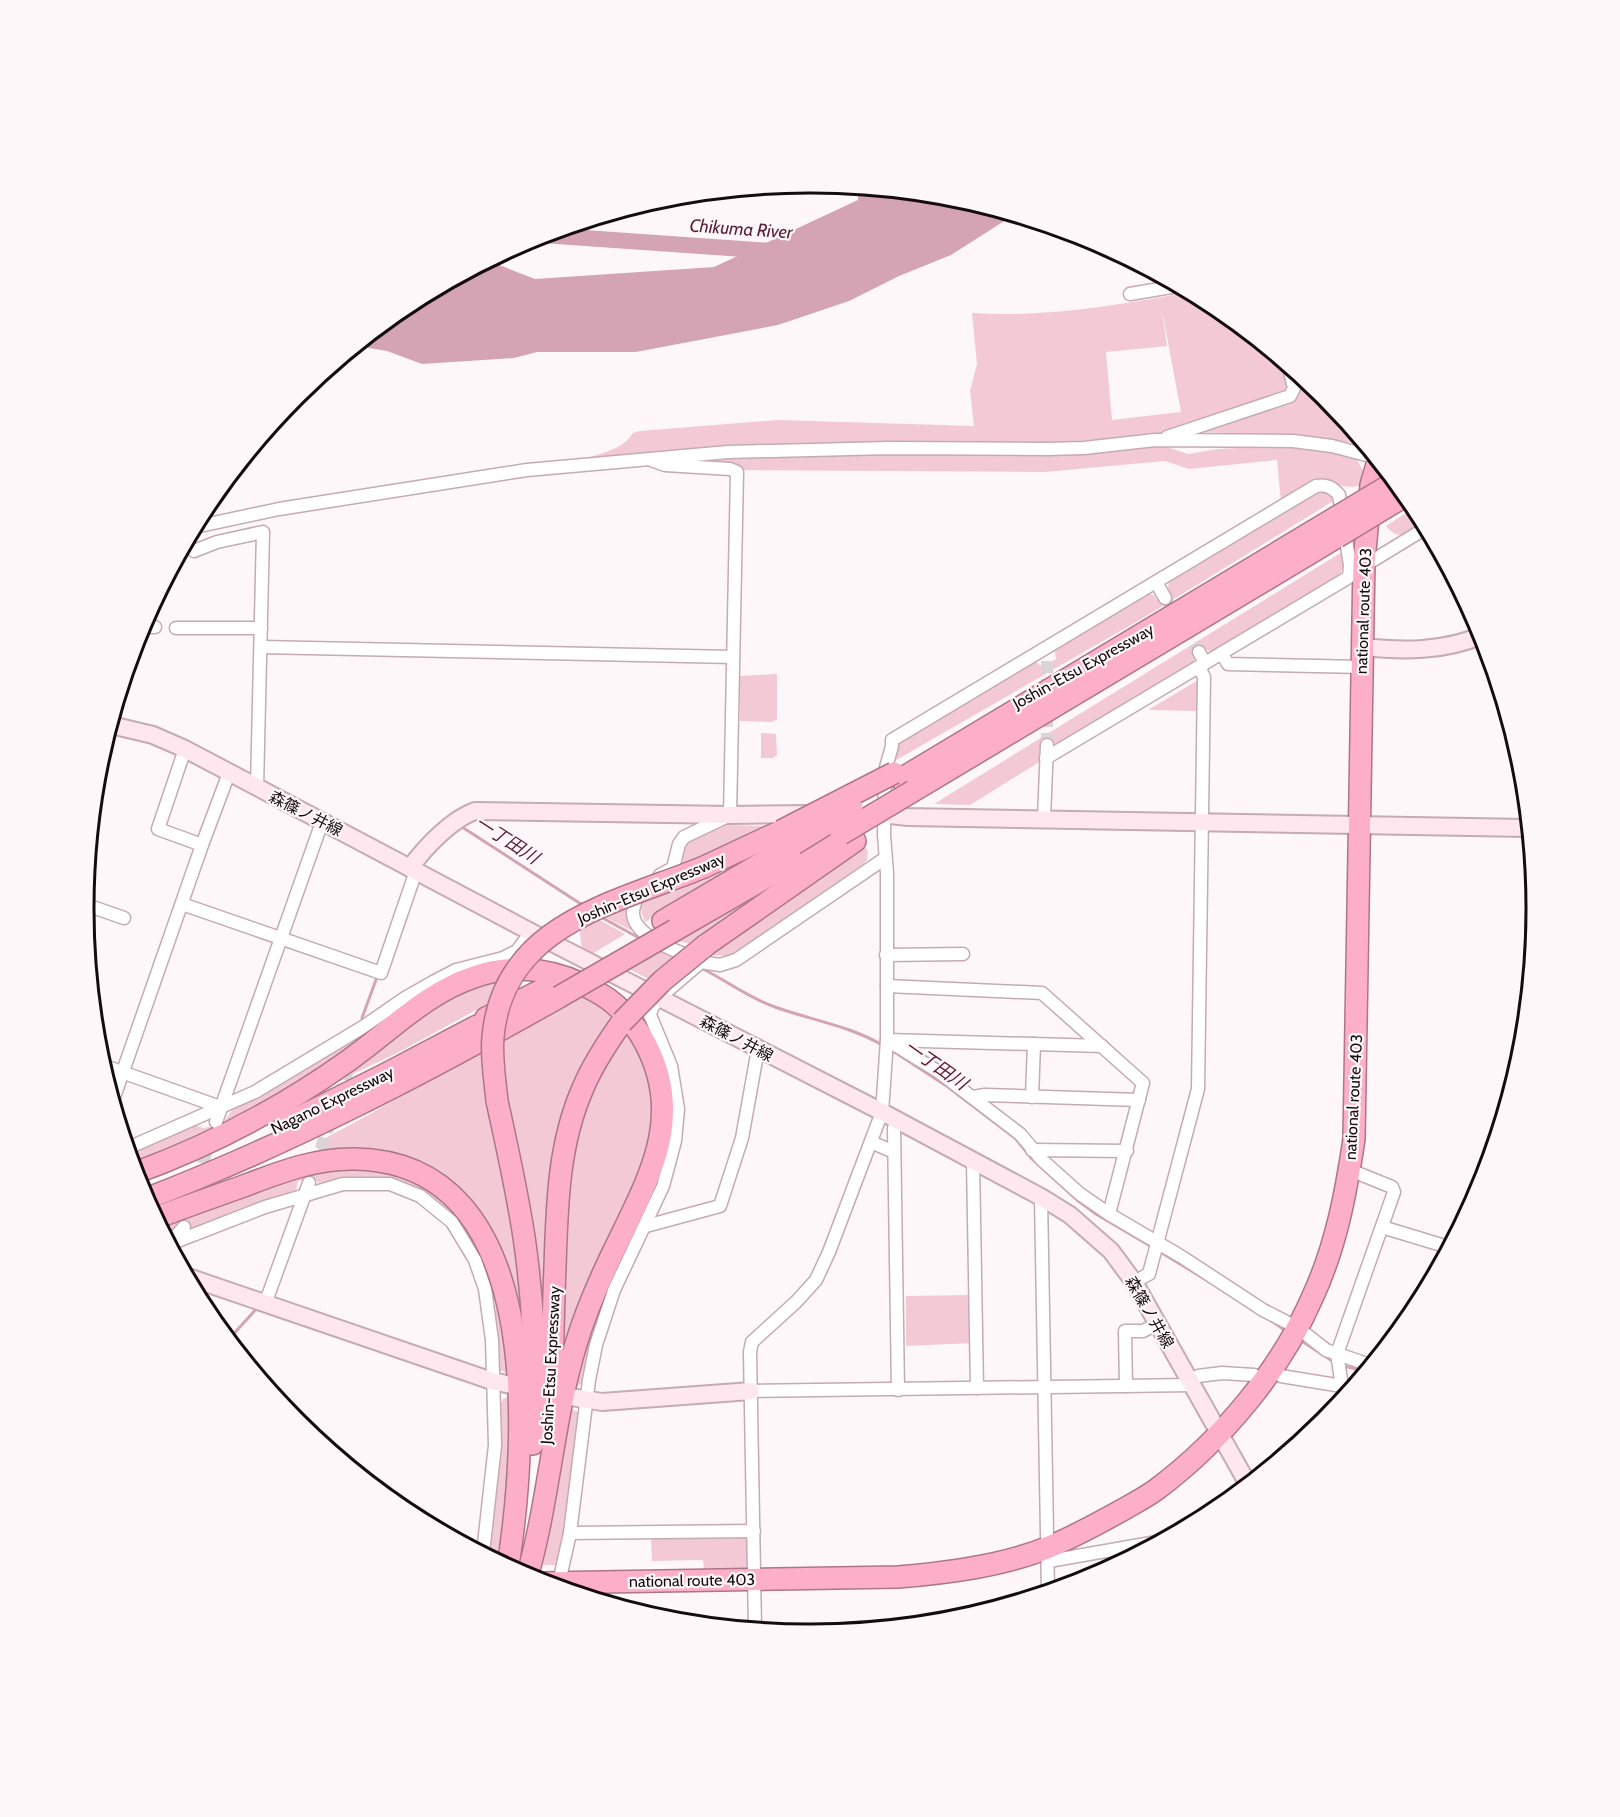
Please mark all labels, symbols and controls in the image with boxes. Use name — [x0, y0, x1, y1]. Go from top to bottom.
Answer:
water label: Chikuma River — [689, 214, 795, 244]
street label: national route 403 — [1352, 548, 1375, 674]
street label: Joshin-Etsu Expressway — [1009, 620, 1157, 714]
street label: 森篠ノ井線 — [266, 787, 346, 840]
water label: 一丁田川 — [471, 811, 545, 870]
street label: Joshin-Etsu Expressway — [574, 849, 728, 929]
street label: 森篠ノ井線 — [697, 1011, 777, 1066]
street label: national route 403 — [1341, 1033, 1366, 1161]
water label: 一丁田川 — [900, 1035, 973, 1096]
street label: Nagano Expressway — [268, 1062, 397, 1138]
street label: 森篠ノ井線 — [1121, 1273, 1178, 1352]
street label: Joshin-Etsu Expressway — [537, 1285, 564, 1446]
street label: national route 403 — [629, 1570, 755, 1591]

